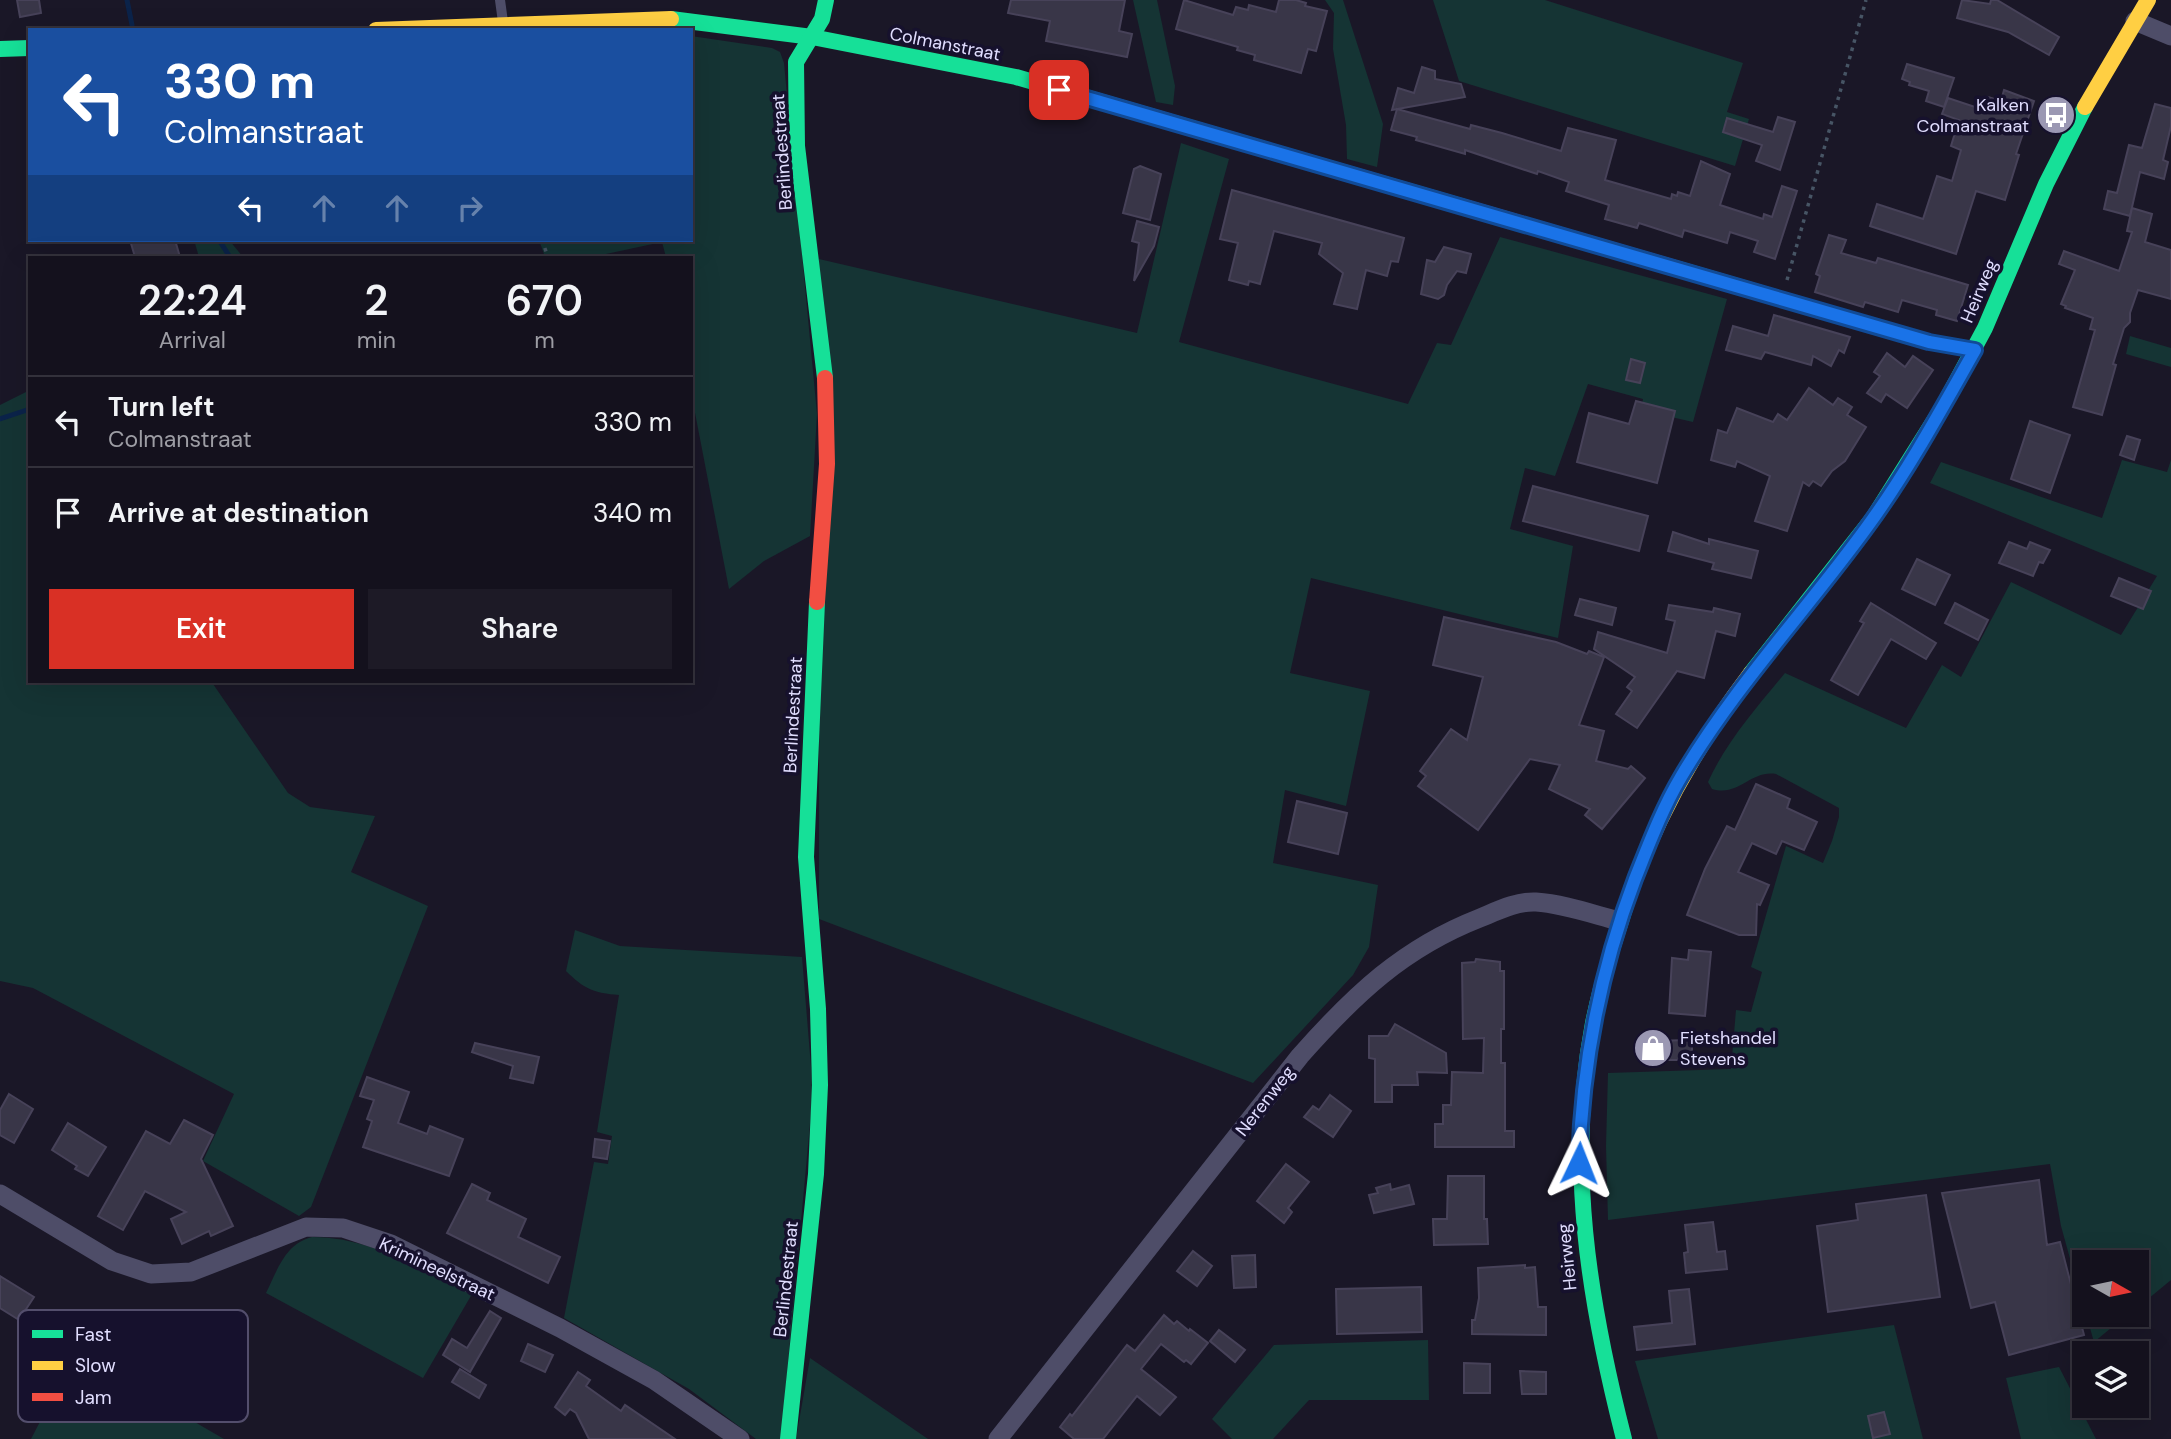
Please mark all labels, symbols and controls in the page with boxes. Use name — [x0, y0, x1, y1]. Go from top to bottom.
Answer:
street label: Colmanstraat — [887, 21, 1003, 67]
text: 330 m — [164, 49, 315, 113]
icon: left — [49, 56, 140, 147]
pin — [1029, 60, 1089, 120]
icon: arrive — [1040, 71, 1078, 109]
street label: Berlindestraat — [766, 93, 798, 211]
place label: Kalken Colmanstraat — [1917, 93, 2029, 138]
bus stop icon: Kalken Colmanstraat — [2035, 94, 2077, 136]
text: Colmanstraat — [164, 111, 364, 153]
icon: left — [232, 189, 270, 227]
icon: ahead — [305, 189, 343, 227]
icon: ahead — [378, 189, 416, 227]
icon: right — [451, 189, 489, 227]
street label: Heirweg — [1955, 255, 2003, 327]
text: 22:24 — [138, 273, 247, 328]
text: 2 — [364, 273, 388, 328]
text: 670 — [506, 273, 583, 328]
text: Arrival — [159, 325, 226, 355]
text: min — [357, 325, 396, 355]
text: m — [534, 325, 555, 355]
text: Turn left — [108, 390, 215, 424]
icon: left — [49, 403, 87, 441]
text: 330 m — [593, 405, 672, 439]
text: Colmanstraat — [108, 424, 252, 454]
icon: arrive — [49, 494, 87, 532]
text: Arrive at destination — [108, 496, 369, 530]
text: 340 m — [593, 496, 672, 530]
button: Exit — [49, 589, 354, 669]
button: Share — [368, 589, 672, 669]
street label: Berlindestraat — [778, 656, 808, 774]
place label: Fietshandel Stevens — [1680, 1026, 1776, 1071]
shop icon: Fietshandel Stevens — [1632, 1027, 1674, 1069]
street label: Nerenweg — [1230, 1061, 1300, 1141]
position arrow — [1542, 1126, 1616, 1200]
street label: Berlindestraat — [768, 1220, 804, 1338]
street label: Heirweg — [1552, 1222, 1582, 1292]
street label: Krimineelstraat — [375, 1232, 499, 1306]
north arrow — [2072, 1250, 2149, 1326]
map controls — [2072, 1250, 2149, 1418]
legend — [18, 1310, 248, 1422]
text: Fast — [75, 1322, 111, 1347]
button: layers — [2072, 1341, 2149, 1418]
text: Slow — [75, 1353, 116, 1378]
text: Jam — [75, 1385, 112, 1410]

